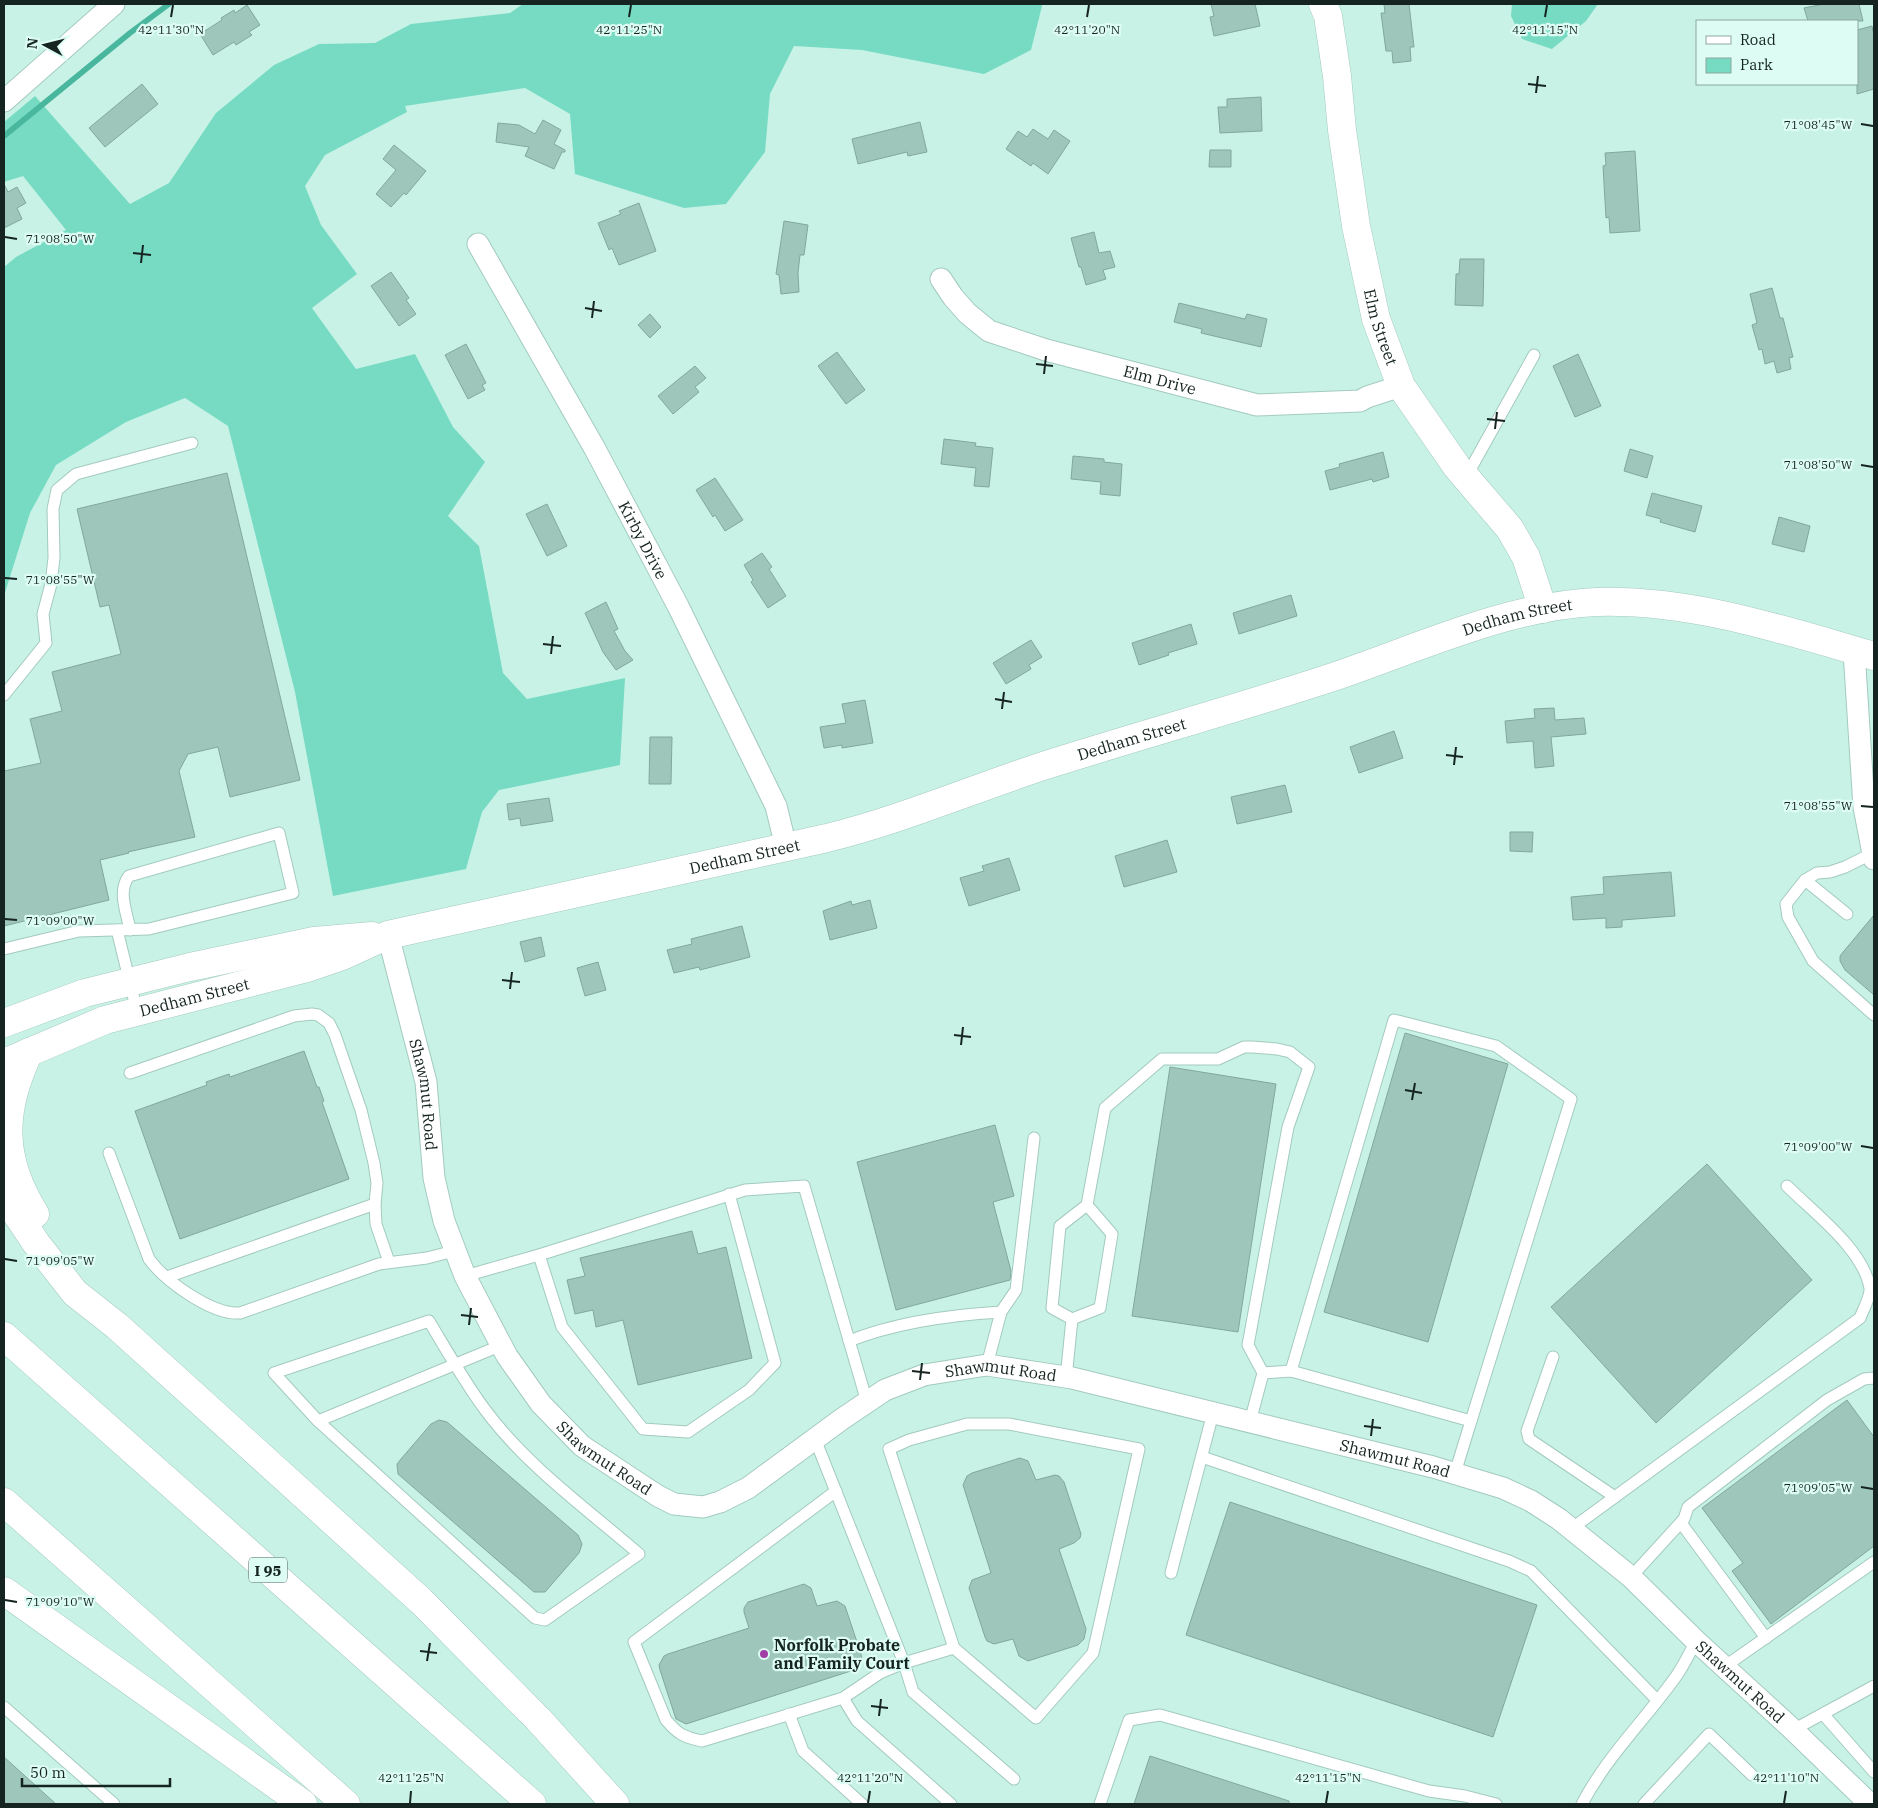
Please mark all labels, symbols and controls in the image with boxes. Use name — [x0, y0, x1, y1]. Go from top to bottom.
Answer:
north arrow — [20, 20, 70, 70]
legend — [1696, 20, 1858, 85]
text: 42°11'30"N — [138, 22, 204, 37]
text: 42°11'25"N — [596, 22, 662, 37]
text: 42°11'20"N — [1054, 22, 1120, 37]
text: 42°11'15"N — [1512, 22, 1578, 37]
text: Road — [1740, 30, 1776, 49]
text: N — [22, 37, 42, 50]
text: Park — [1740, 55, 1773, 74]
text: 71°08'45"W — [1784, 117, 1853, 132]
text: 71°08'50"W — [26, 231, 95, 246]
street label: Elm Street — [1360, 287, 1402, 368]
street label: Elm Drive — [1121, 361, 1198, 399]
text: 71°08'50"W — [1784, 457, 1853, 472]
street label: Kirby Drive — [614, 497, 672, 583]
text: 71°08'55"W — [26, 572, 95, 587]
street label: Dedham Street — [1460, 594, 1574, 640]
street label: Dedham Street — [1075, 713, 1189, 765]
text: 71°08'55"W — [1784, 798, 1853, 813]
street label: Dedham Street — [687, 834, 802, 878]
text: 71°09'00"W — [26, 913, 95, 928]
street label: Dedham Street — [137, 973, 252, 1021]
street label: Shawmut Road — [405, 1036, 442, 1152]
text: 71°09'00"W — [1784, 1139, 1853, 1154]
text: 71°09'05"W — [26, 1253, 95, 1268]
street label: Shawmut Road — [943, 1355, 1058, 1386]
street label: Shawmut Road — [553, 1416, 656, 1499]
street label: Shawmut Road — [1338, 1434, 1453, 1482]
text: 71°09'05"W — [1784, 1480, 1853, 1495]
road number: I 95 — [249, 1558, 287, 1582]
text: 71°09'10"W — [26, 1594, 95, 1609]
place label: Norfolk Probate and Family Court — [774, 1635, 910, 1673]
street label: Shawmut Road — [1692, 1636, 1789, 1727]
marker: Norfolk Probate and Family Court — [758, 1648, 770, 1660]
scale bar — [22, 1756, 170, 1788]
text: 50 m — [30, 1763, 66, 1782]
text: 42°11'25"N — [378, 1770, 444, 1785]
text: 42°11'20"N — [837, 1770, 903, 1785]
text: 42°11'15"N — [1295, 1770, 1361, 1785]
text: 42°11'10"N — [1753, 1770, 1819, 1785]

